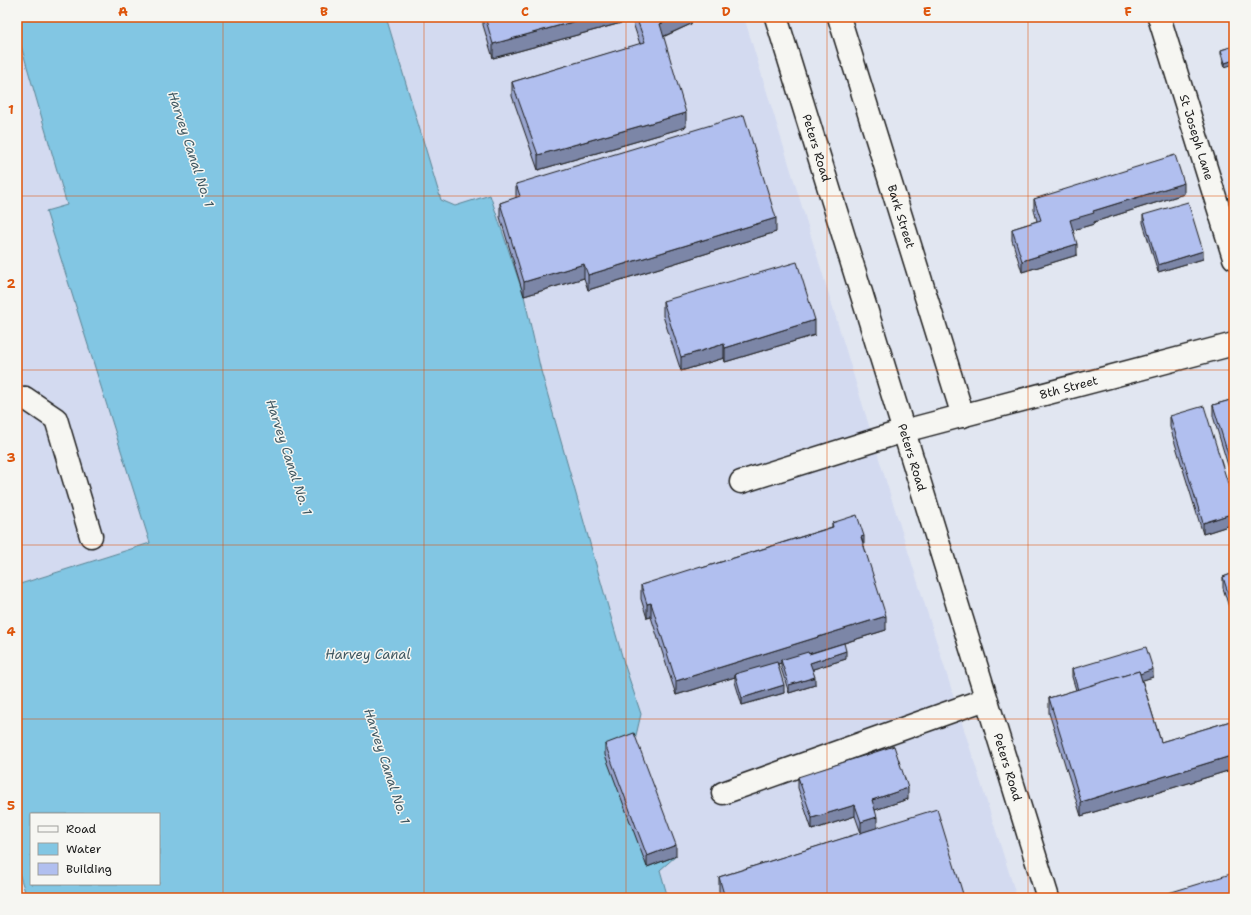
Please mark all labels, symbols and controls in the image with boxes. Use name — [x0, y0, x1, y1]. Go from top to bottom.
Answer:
text: A — [118, 3, 128, 20]
text: B — [320, 3, 328, 20]
text: C — [521, 3, 529, 20]
text: D — [721, 3, 731, 20]
text: E — [923, 3, 932, 20]
text: F — [1124, 3, 1132, 20]
water label: Harvey Canal No. 1 — [164, 89, 218, 210]
street label: St Joseph Lane — [1176, 92, 1217, 182]
text: 1 — [8, 101, 14, 118]
street label: Peters Road — [798, 112, 834, 184]
street label: Bark Street — [884, 183, 918, 250]
text: 2 — [6, 275, 16, 292]
street label: 8th Street — [1037, 372, 1100, 403]
water label: Harvey Canal No. 1 — [262, 397, 316, 518]
street label: Peters Road — [894, 422, 930, 494]
text: 3 — [6, 449, 16, 466]
text: 4 — [6, 623, 16, 640]
water label: Harvey Canal — [325, 646, 411, 663]
water label: Harvey Canal No. 1 — [360, 706, 414, 827]
street label: Peters Road — [990, 731, 1026, 803]
text: 5 — [7, 797, 15, 814]
legend — [30, 813, 160, 885]
text: Road — [66, 821, 97, 837]
text: Water — [66, 841, 102, 857]
text: Building — [66, 861, 112, 877]

